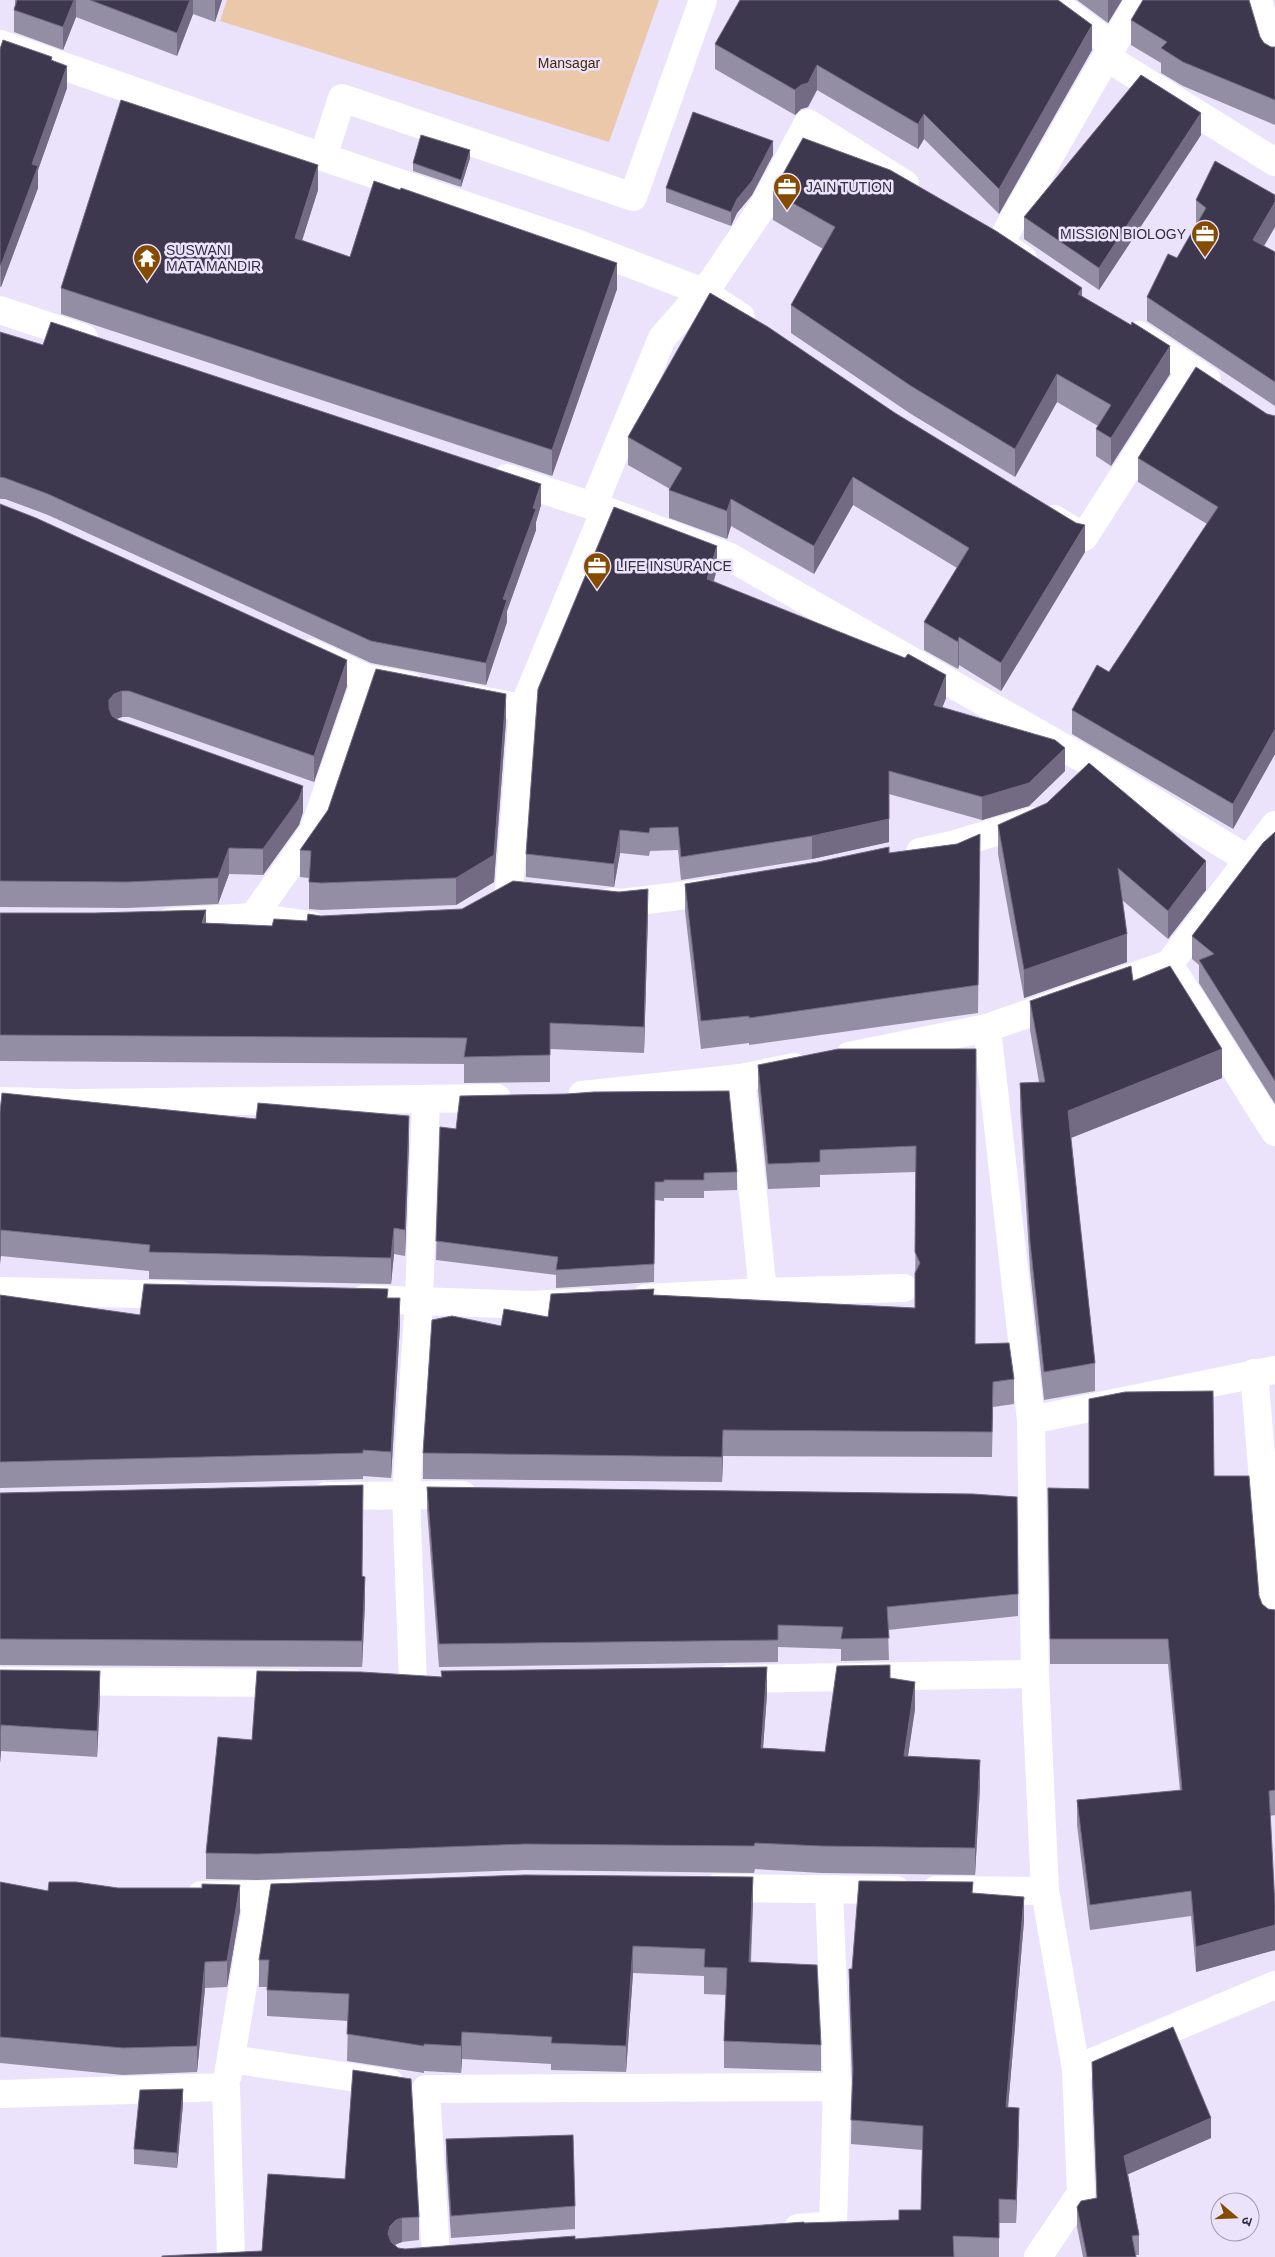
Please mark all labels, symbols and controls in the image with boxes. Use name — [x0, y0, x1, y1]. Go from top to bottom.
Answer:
park label: Mansagar — [538, 55, 600, 71]
office icon: JAIN TUTION — [772, 172, 802, 211]
place label: JAIN TUTION — [806, 179, 892, 195]
office icon: MISSION BIOLOGY — [1190, 219, 1220, 258]
place label: MISSION BIOLOGY — [1060, 226, 1187, 242]
place label: SUSWANI MATA MANDIR — [166, 242, 261, 274]
temple icon: SUSWANI MATA MANDIR — [132, 243, 162, 282]
office icon: LIFE INSURANCE — [582, 551, 612, 590]
place label: LIFE INSURANCE — [616, 558, 732, 574]
north arrow — [1210, 2192, 1260, 2242]
text: उ — [1238, 2215, 1256, 2228]

